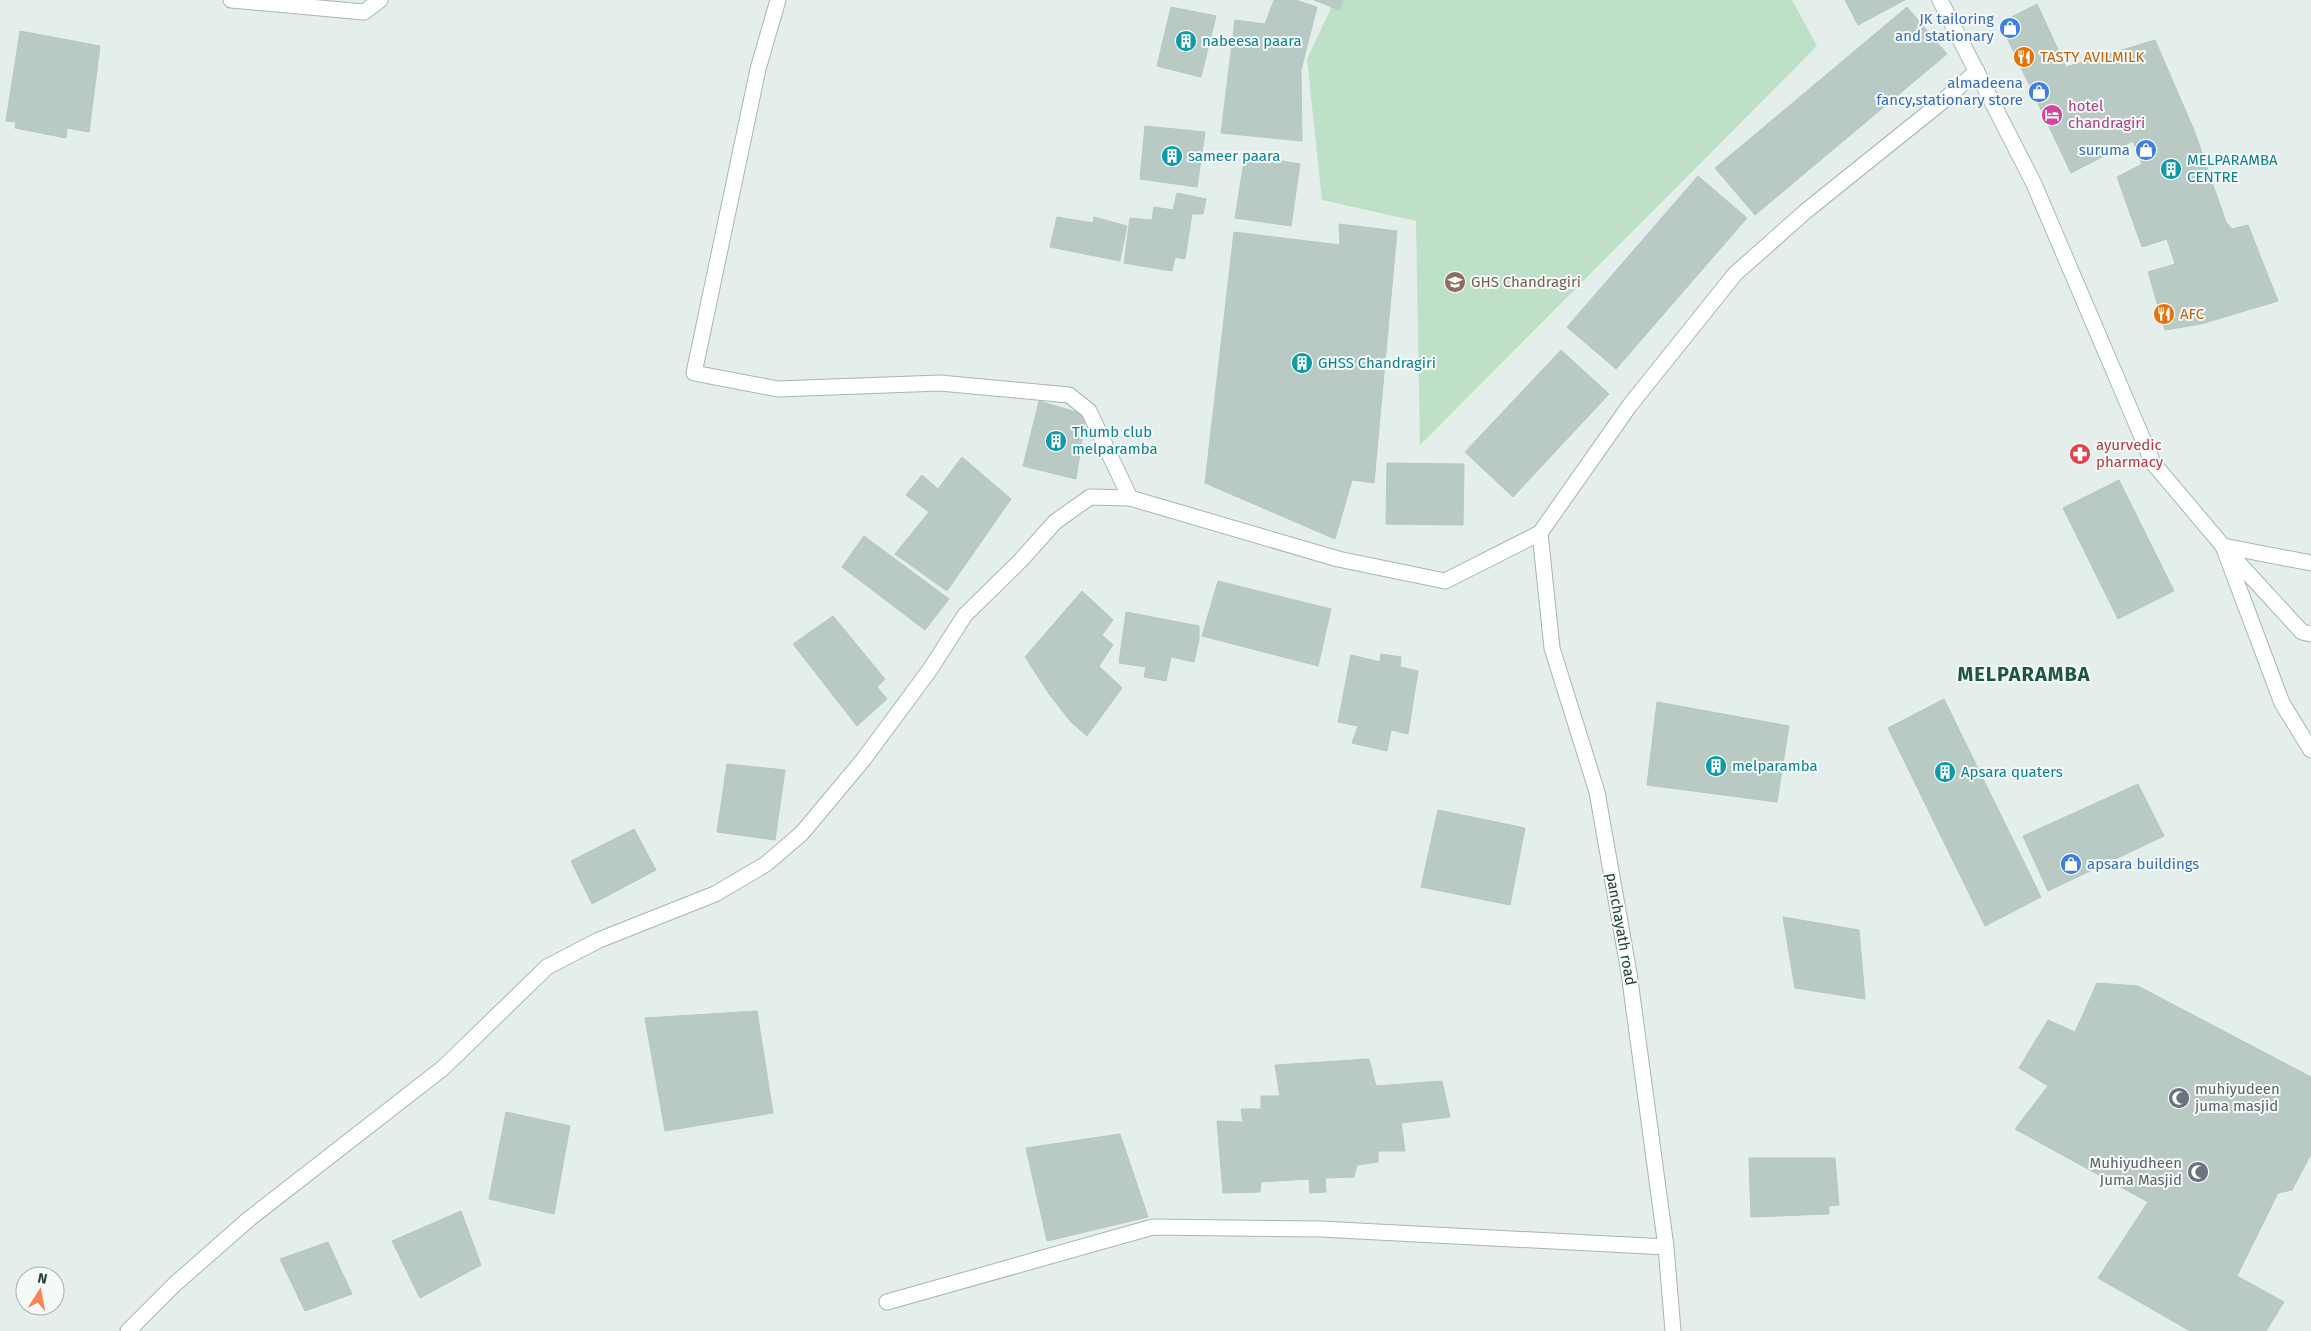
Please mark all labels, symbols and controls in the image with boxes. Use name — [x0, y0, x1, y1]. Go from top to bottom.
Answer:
place label: JK tailoring and stationary — [1895, 10, 1995, 45]
shop icon: JK tailoring and stationary — [1998, 16, 2022, 40]
building icon: nabeesa paara — [1174, 29, 1198, 53]
place label: nabeesa paara — [1202, 32, 1302, 50]
restaurant icon: TASTY AVILMILK — [2012, 45, 2036, 69]
place label: TASTY AVILMILK — [2040, 48, 2144, 66]
place label: almadeena fancy,stationary store — [1876, 74, 2023, 109]
shop icon: almadeena fancy,stationary store — [2027, 80, 2051, 104]
place label: hotel chandragiri — [2068, 97, 2145, 132]
hotel icon: hotel chandragiri — [2040, 103, 2064, 127]
shop icon: suruma — [2134, 138, 2158, 162]
place label: suruma — [2079, 141, 2130, 159]
building icon: sameer paara — [1160, 144, 1184, 168]
place label: sameer paara — [1188, 147, 1280, 165]
place label: MELPARAMBA CENTRE — [2187, 151, 2278, 186]
building icon: MELPARAMBA CENTRE — [2159, 157, 2183, 181]
school or university icon: GHS Chandragiri — [1443, 270, 1467, 294]
place label: GHS Chandragiri — [1471, 273, 1581, 291]
restaurant icon: AFC — [2152, 302, 2176, 326]
place label: AFC — [2180, 305, 2205, 323]
building icon: GHSS Chandragiri — [1290, 351, 1314, 375]
place label: GHSS Chandragiri — [1318, 354, 1436, 372]
place label: Thumb club melparamba — [1072, 423, 1158, 458]
building icon: Thumb club melparamba — [1044, 429, 1068, 453]
place label: ayurvedic pharmacy — [2096, 436, 2164, 471]
pharmacy icon: ayurvedic pharmacy — [2068, 442, 2092, 466]
district label: MELPARAMBA — [1958, 662, 2091, 686]
building icon: melparamba — [1704, 754, 1728, 778]
place label: melparamba — [1732, 757, 1818, 775]
building icon: Apsara quaters — [1933, 760, 1957, 784]
place label: Apsara quaters — [1961, 763, 2063, 781]
shop icon: apsara buildings — [2059, 852, 2083, 876]
place label: apsara buildings — [2087, 855, 2199, 873]
street label: panchayath road — [1602, 871, 1640, 987]
place label: muhiyudeen juma masjid — [2194, 1080, 2280, 1115]
mosque icon: muhiyudeen juma masjid — [2167, 1086, 2191, 1110]
place label: Muhiyudheen Juma Masjid — [2090, 1154, 2182, 1189]
mosque icon: Muhiyudheen Juma Masjid — [2186, 1160, 2210, 1184]
north arrow — [15, 1266, 65, 1316]
text: N — [36, 1269, 49, 1288]

